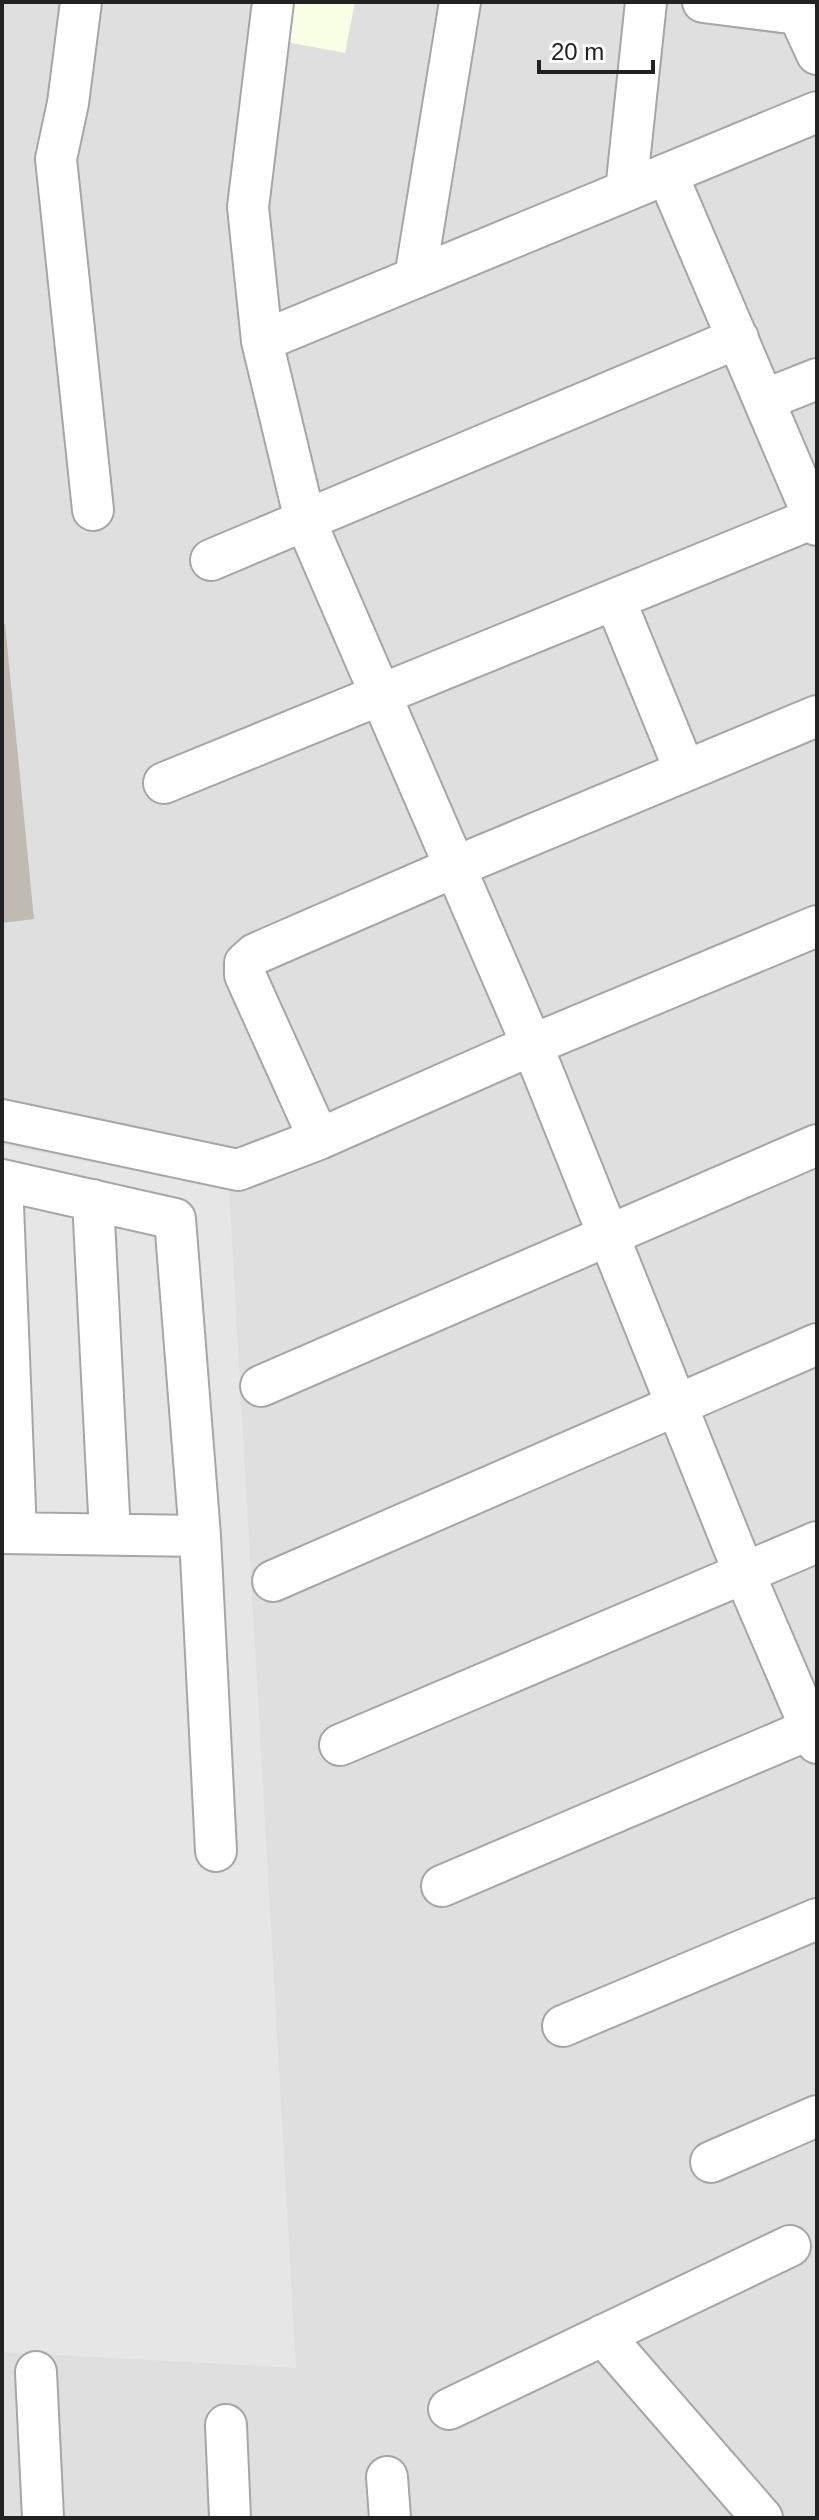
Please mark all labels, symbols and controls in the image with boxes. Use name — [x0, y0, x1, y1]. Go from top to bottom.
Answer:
scale bar — [539, 24, 653, 74]
text: 20 m — [551, 38, 604, 65]

